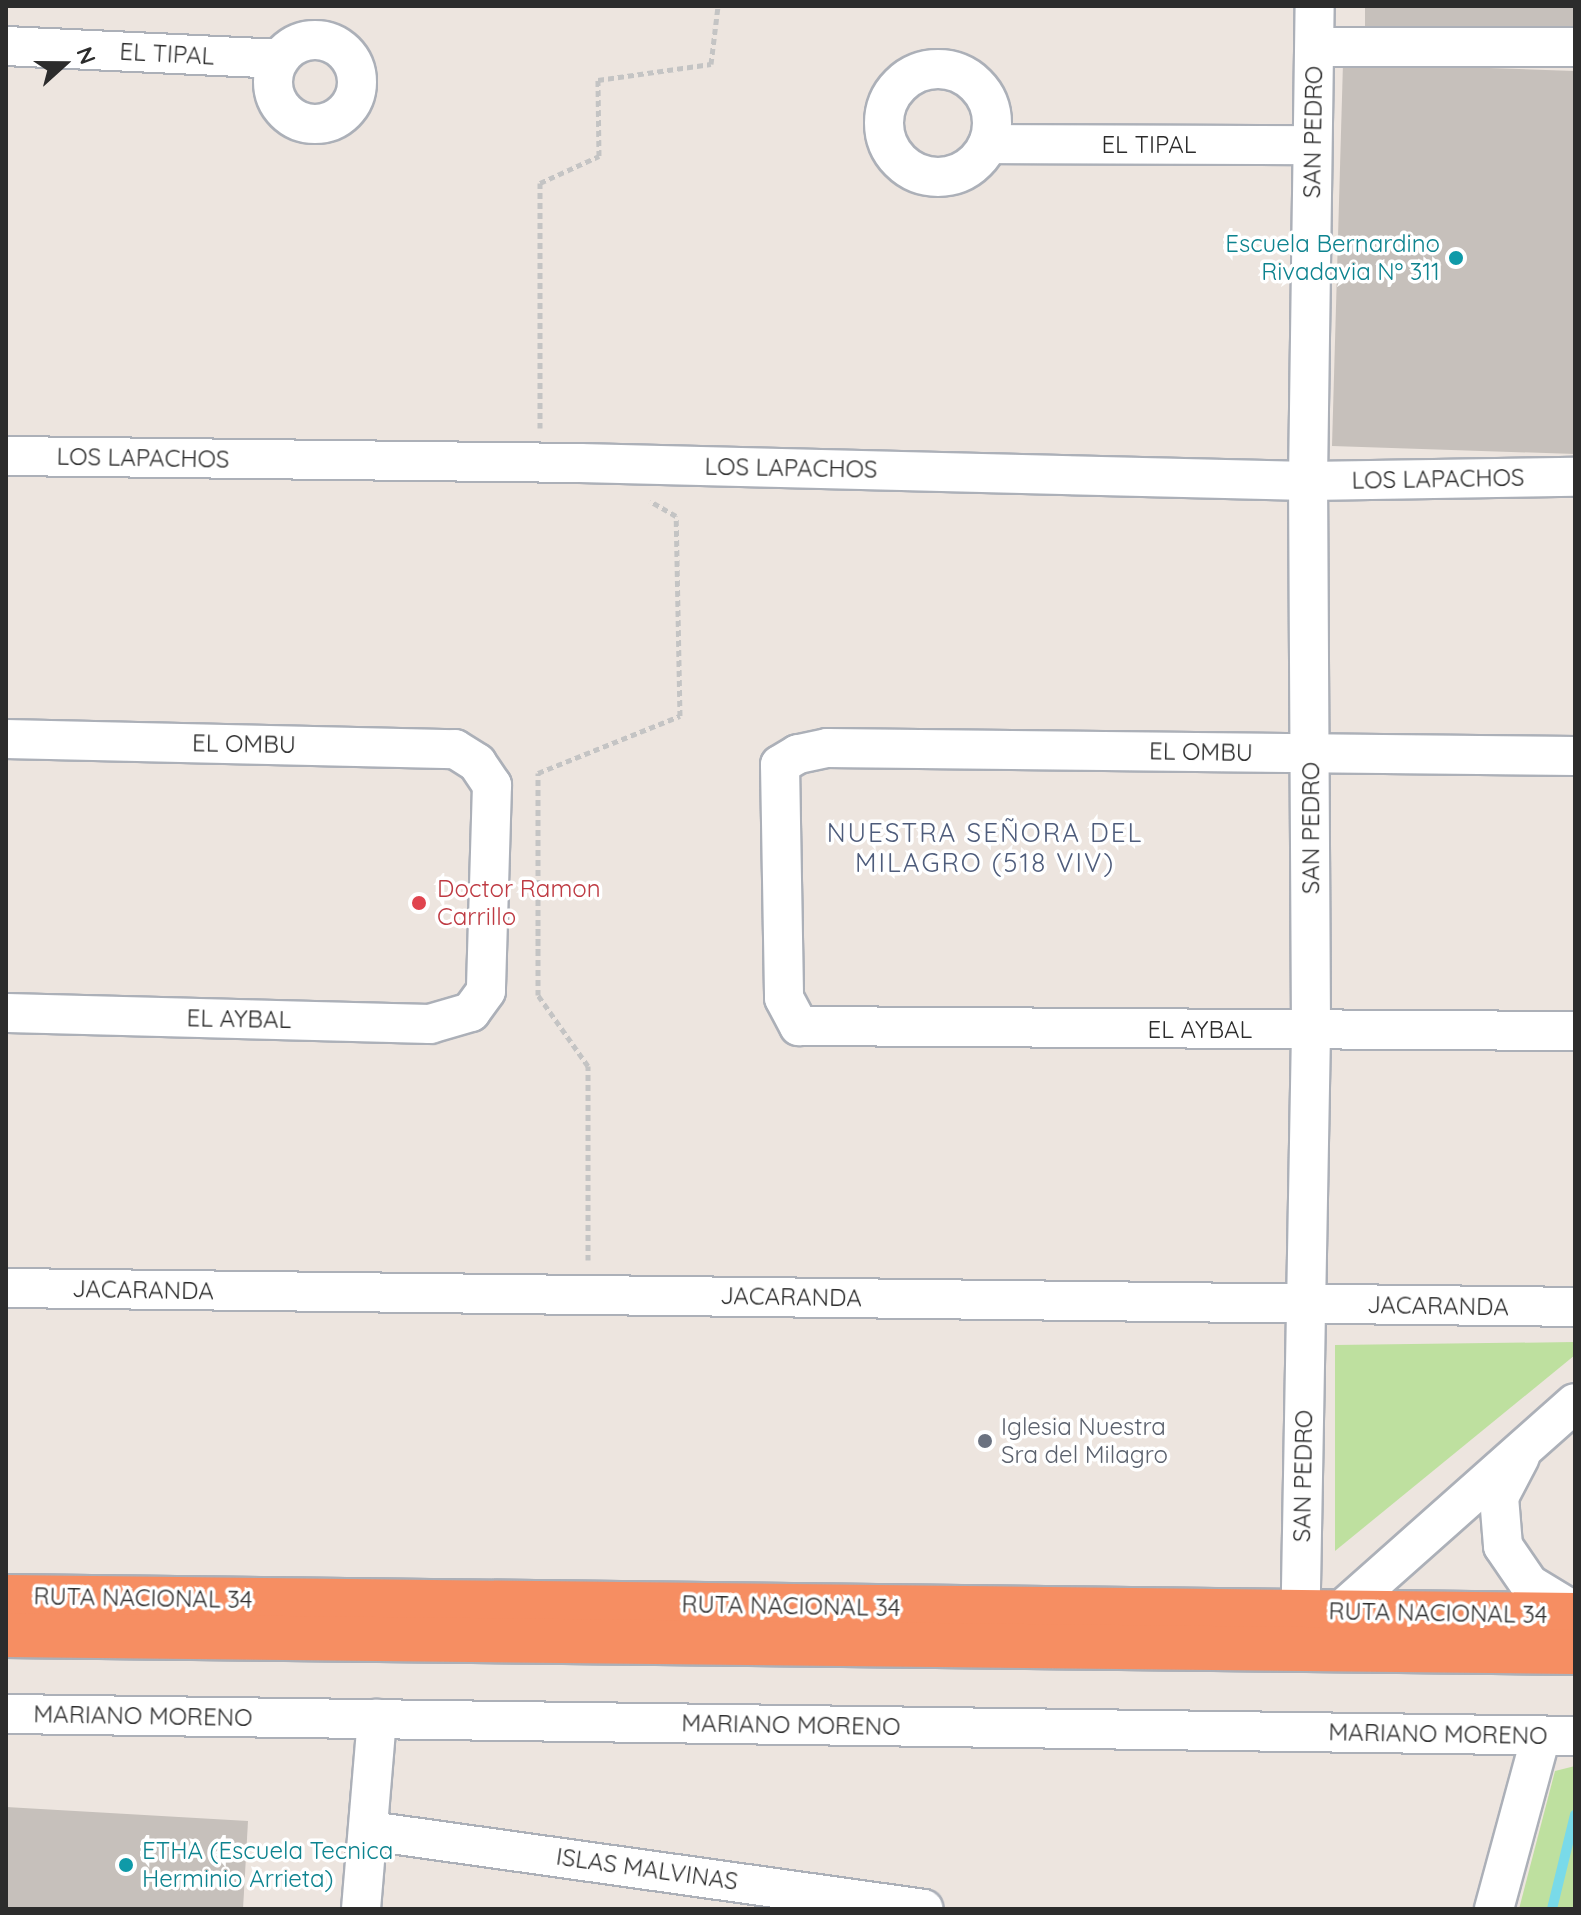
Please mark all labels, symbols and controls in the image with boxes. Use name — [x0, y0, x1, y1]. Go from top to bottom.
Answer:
north arrow — [24, 24, 104, 104]
street label: EL TIPAL — [119, 37, 215, 71]
text: N — [70, 43, 102, 68]
street label: SAN PEDRO — [1297, 66, 1329, 198]
street label: EL TIPAL — [1101, 131, 1197, 159]
place label: Escuela Bernardino Rivadavia Nº 311 — [1225, 230, 1440, 286]
marker: Escuela Bernardino Rivadavia Nº 311 — [1447, 249, 1465, 267]
street label: LOS LAPACHOS — [56, 442, 230, 474]
street label: LOS LAPACHOS — [704, 452, 878, 484]
street label: LOS LAPACHOS — [1351, 463, 1525, 495]
street label: EL OMBU — [192, 729, 296, 759]
street label: EL OMBU — [1149, 737, 1253, 767]
street label: SAN PEDRO — [1297, 762, 1325, 894]
district label: NUESTRA SEÑORA DEL MILAGRO (518 VIV) — [827, 817, 1143, 878]
place label: Doctor Ramon Carrillo — [437, 875, 601, 931]
marker: Doctor Ramon Carrillo — [408, 892, 430, 914]
street label: EL AYBAL — [186, 1004, 292, 1034]
street label: EL AYBAL — [1148, 1016, 1252, 1044]
street label: JACARANDA — [72, 1274, 214, 1306]
street label: JACARANDA — [720, 1281, 862, 1313]
street label: JACARANDA — [1367, 1290, 1509, 1322]
street label: SAN PEDRO — [1287, 1410, 1319, 1542]
place label: Iglesia Nuestra Sra del Milagro — [1001, 1413, 1168, 1469]
marker: Iglesia Nuestra Sra del Milagro — [976, 1432, 994, 1450]
street label: RUTA NACIONAL 34 — [33, 1582, 253, 1614]
street label: RUTA NACIONAL 34 — [681, 1590, 901, 1622]
street label: RUTA NACIONAL 34 — [1328, 1597, 1548, 1629]
street label: MARIANO MORENO — [33, 1700, 253, 1732]
street label: MARIANO MORENO — [681, 1709, 901, 1741]
street label: MARIANO MORENO — [1328, 1718, 1548, 1750]
place label: ETHA (Escuela Tecnica Herminio Arrieta) — [142, 1837, 393, 1893]
street label: ISLAS MALVINAS — [554, 1842, 740, 1896]
marker: ETHA (Escuela Tecnica Herminio Arrieta) — [117, 1856, 135, 1874]

